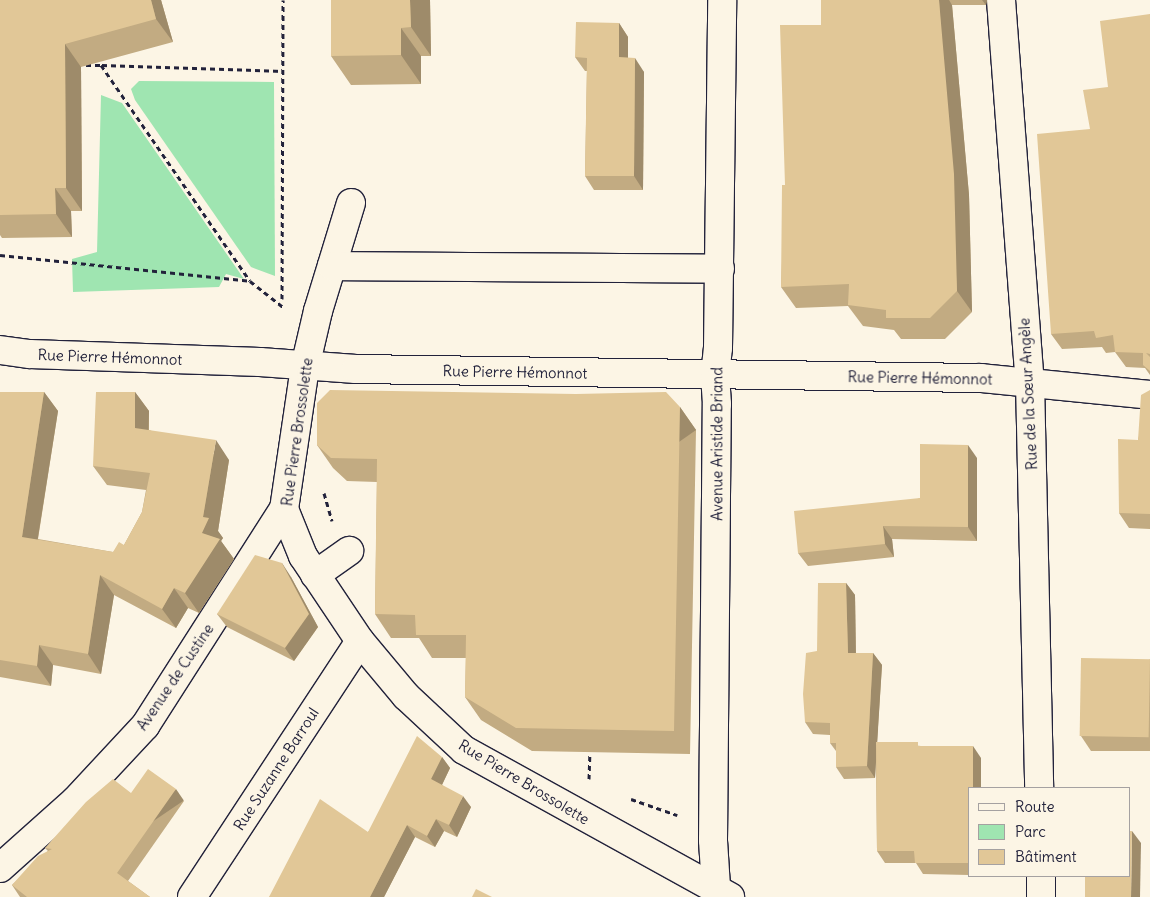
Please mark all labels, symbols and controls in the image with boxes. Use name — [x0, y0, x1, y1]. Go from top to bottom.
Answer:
street label: Rue de la Sœur Angèle — [1015, 317, 1041, 471]
street label: Rue Pierre Hémonnot — [37, 345, 183, 369]
street label: Rue Pierre Brossolette — [278, 357, 316, 507]
street label: Rue Pierre Hémonnot — [442, 362, 588, 382]
street label: Avenue Aristide Briand — [708, 367, 726, 521]
street label: Rue Pierre Hémonnot — [847, 368, 993, 388]
street label: Avenue de Custine — [133, 620, 217, 734]
street label: Rue Suzanne Barroul — [230, 704, 322, 834]
street label: Rue Pierre Brossolette — [455, 736, 593, 828]
legend — [968, 787, 1130, 877]
text: Route — [1015, 797, 1055, 816]
text: Parc — [1015, 822, 1046, 841]
text: Bâtiment — [1015, 847, 1077, 866]

